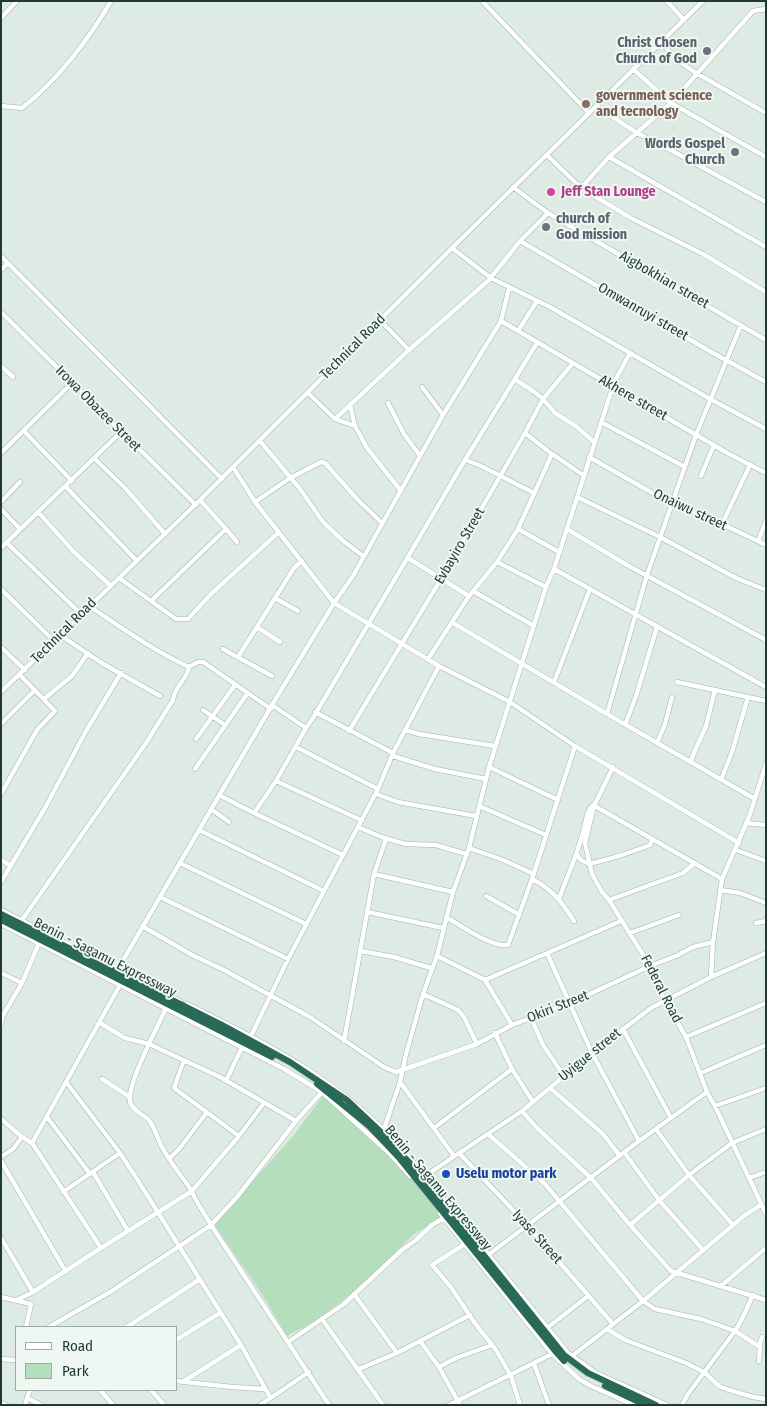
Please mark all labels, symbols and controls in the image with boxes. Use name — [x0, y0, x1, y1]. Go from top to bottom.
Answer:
place label: Christ Chosen Church of God — [616, 35, 697, 68]
marker: Christ Chosen Church of God — [701, 45, 713, 57]
place label: government science and tecnology — [596, 88, 712, 120]
marker: government science and tecnology — [580, 98, 592, 110]
place label: Words Gospel Church — [645, 136, 725, 168]
marker: Words Gospel Church — [729, 146, 741, 158]
place label: Jeff Stan Lounge — [561, 184, 656, 200]
marker: Jeff Stan Lounge — [545, 186, 557, 198]
place label: church of God mission — [556, 211, 627, 243]
marker: church of God mission — [540, 221, 552, 233]
street label: Aigbokhian street — [616, 248, 712, 312]
street label: Omwanruyi street — [595, 279, 691, 345]
street label: Technical Road — [317, 311, 389, 383]
street label: Irowa Obazee Street — [52, 363, 144, 455]
street label: Akhere street — [596, 372, 670, 424]
street label: Onaiwu street — [650, 486, 730, 534]
street label: Evbayiro Street — [431, 505, 489, 587]
street label: Technical Road — [28, 595, 100, 667]
street label: Benin - Sagamu Expressway — [31, 915, 179, 1001]
street label: Federal Road — [637, 952, 685, 1026]
street label: Okiri Street — [525, 987, 591, 1027]
street label: Uyigue street — [555, 1025, 625, 1085]
street label: Benin - Sagamu Expressway — [381, 1122, 495, 1254]
place label: Uselu motor park — [456, 1166, 556, 1182]
marker: Uselu motor park — [440, 1168, 452, 1180]
street label: Iyase Street — [508, 1206, 566, 1268]
legend — [15, 1326, 178, 1391]
text: Road — [62, 1337, 93, 1355]
text: Park — [62, 1362, 89, 1380]

